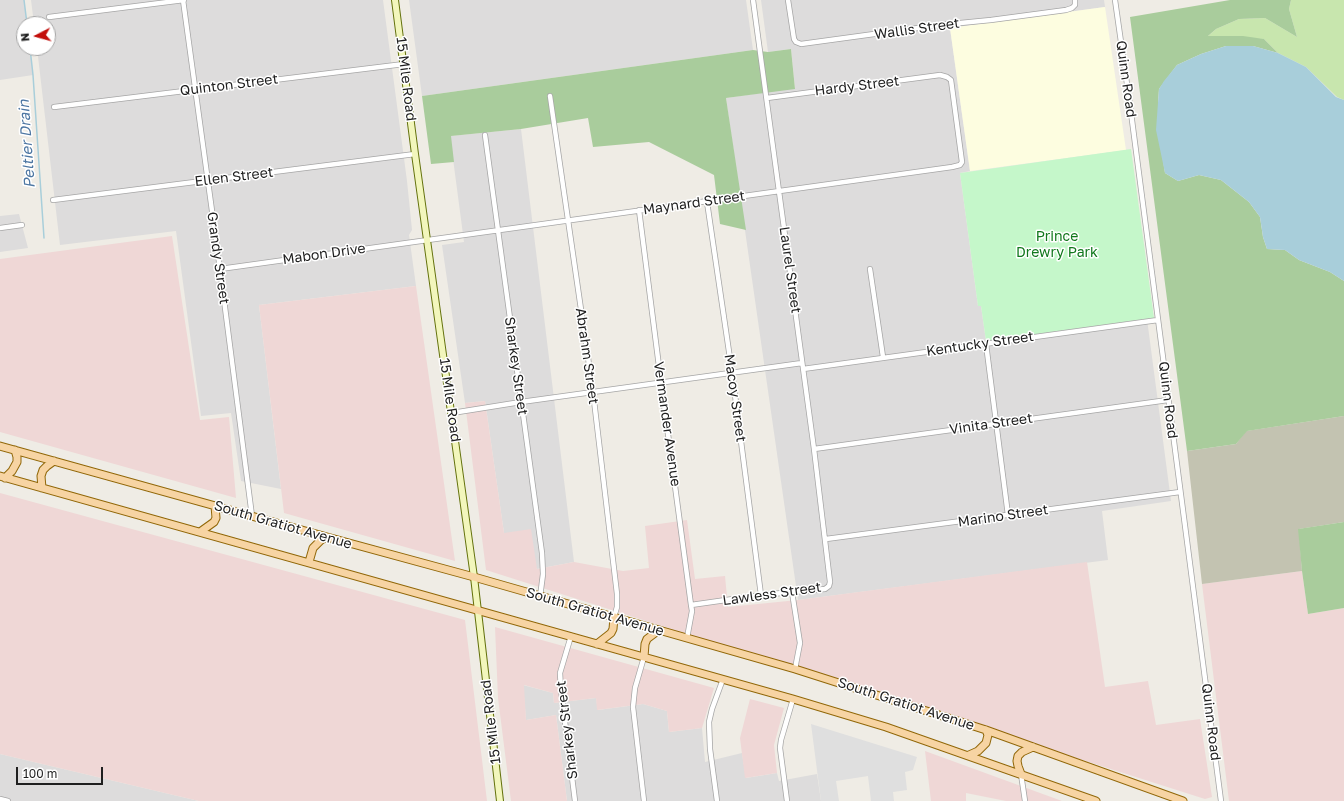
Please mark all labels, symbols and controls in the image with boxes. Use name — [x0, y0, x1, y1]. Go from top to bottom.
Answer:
street label: Wallis Street — [873, 15, 961, 43]
north arrow — [16, 16, 56, 56]
text: N — [18, 32, 31, 42]
street label: 15 Mile Road — [393, 36, 419, 122]
street label: Quinn Road — [1112, 39, 1140, 119]
street label: Quinton Street — [179, 71, 279, 99]
street label: Hardy Street — [814, 72, 900, 100]
water label: Peltier Drain — [15, 99, 39, 189]
street label: Ellen Street — [194, 164, 274, 190]
street label: Maynard Street — [642, 188, 746, 218]
street label: Grandy Street — [203, 211, 233, 305]
street label: Laurel Street — [776, 226, 804, 314]
park label: Prince Drewry Park — [1016, 229, 1098, 262]
street label: Mabon Drive — [281, 240, 367, 268]
street label: Abrahm Street — [572, 307, 602, 405]
street label: Sharkey Street — [501, 316, 531, 416]
street label: Kentucky Street — [925, 328, 1035, 360]
street label: Macoy Street — [721, 353, 749, 443]
street label: 15 Mile Road — [436, 357, 464, 443]
street label: Vermander Avenue — [650, 360, 684, 488]
street label: Quinn Road — [1155, 360, 1181, 440]
street label: Vinita Street — [948, 410, 1034, 438]
street label: South Gratiot Avenue — [212, 497, 354, 553]
street label: Marino Street — [957, 501, 1049, 531]
street label: Lawless Street — [722, 579, 822, 609]
street label: South Gratiot Avenue — [524, 584, 666, 640]
street label: South Gratiot Avenue — [836, 674, 976, 734]
street label: 15 Mile Road — [478, 679, 504, 765]
street label: Sharkey Street — [553, 680, 581, 780]
street label: Quinn Road — [1198, 682, 1224, 762]
scale bar — [18, 759, 105, 785]
text: 100 m — [23, 766, 57, 781]

